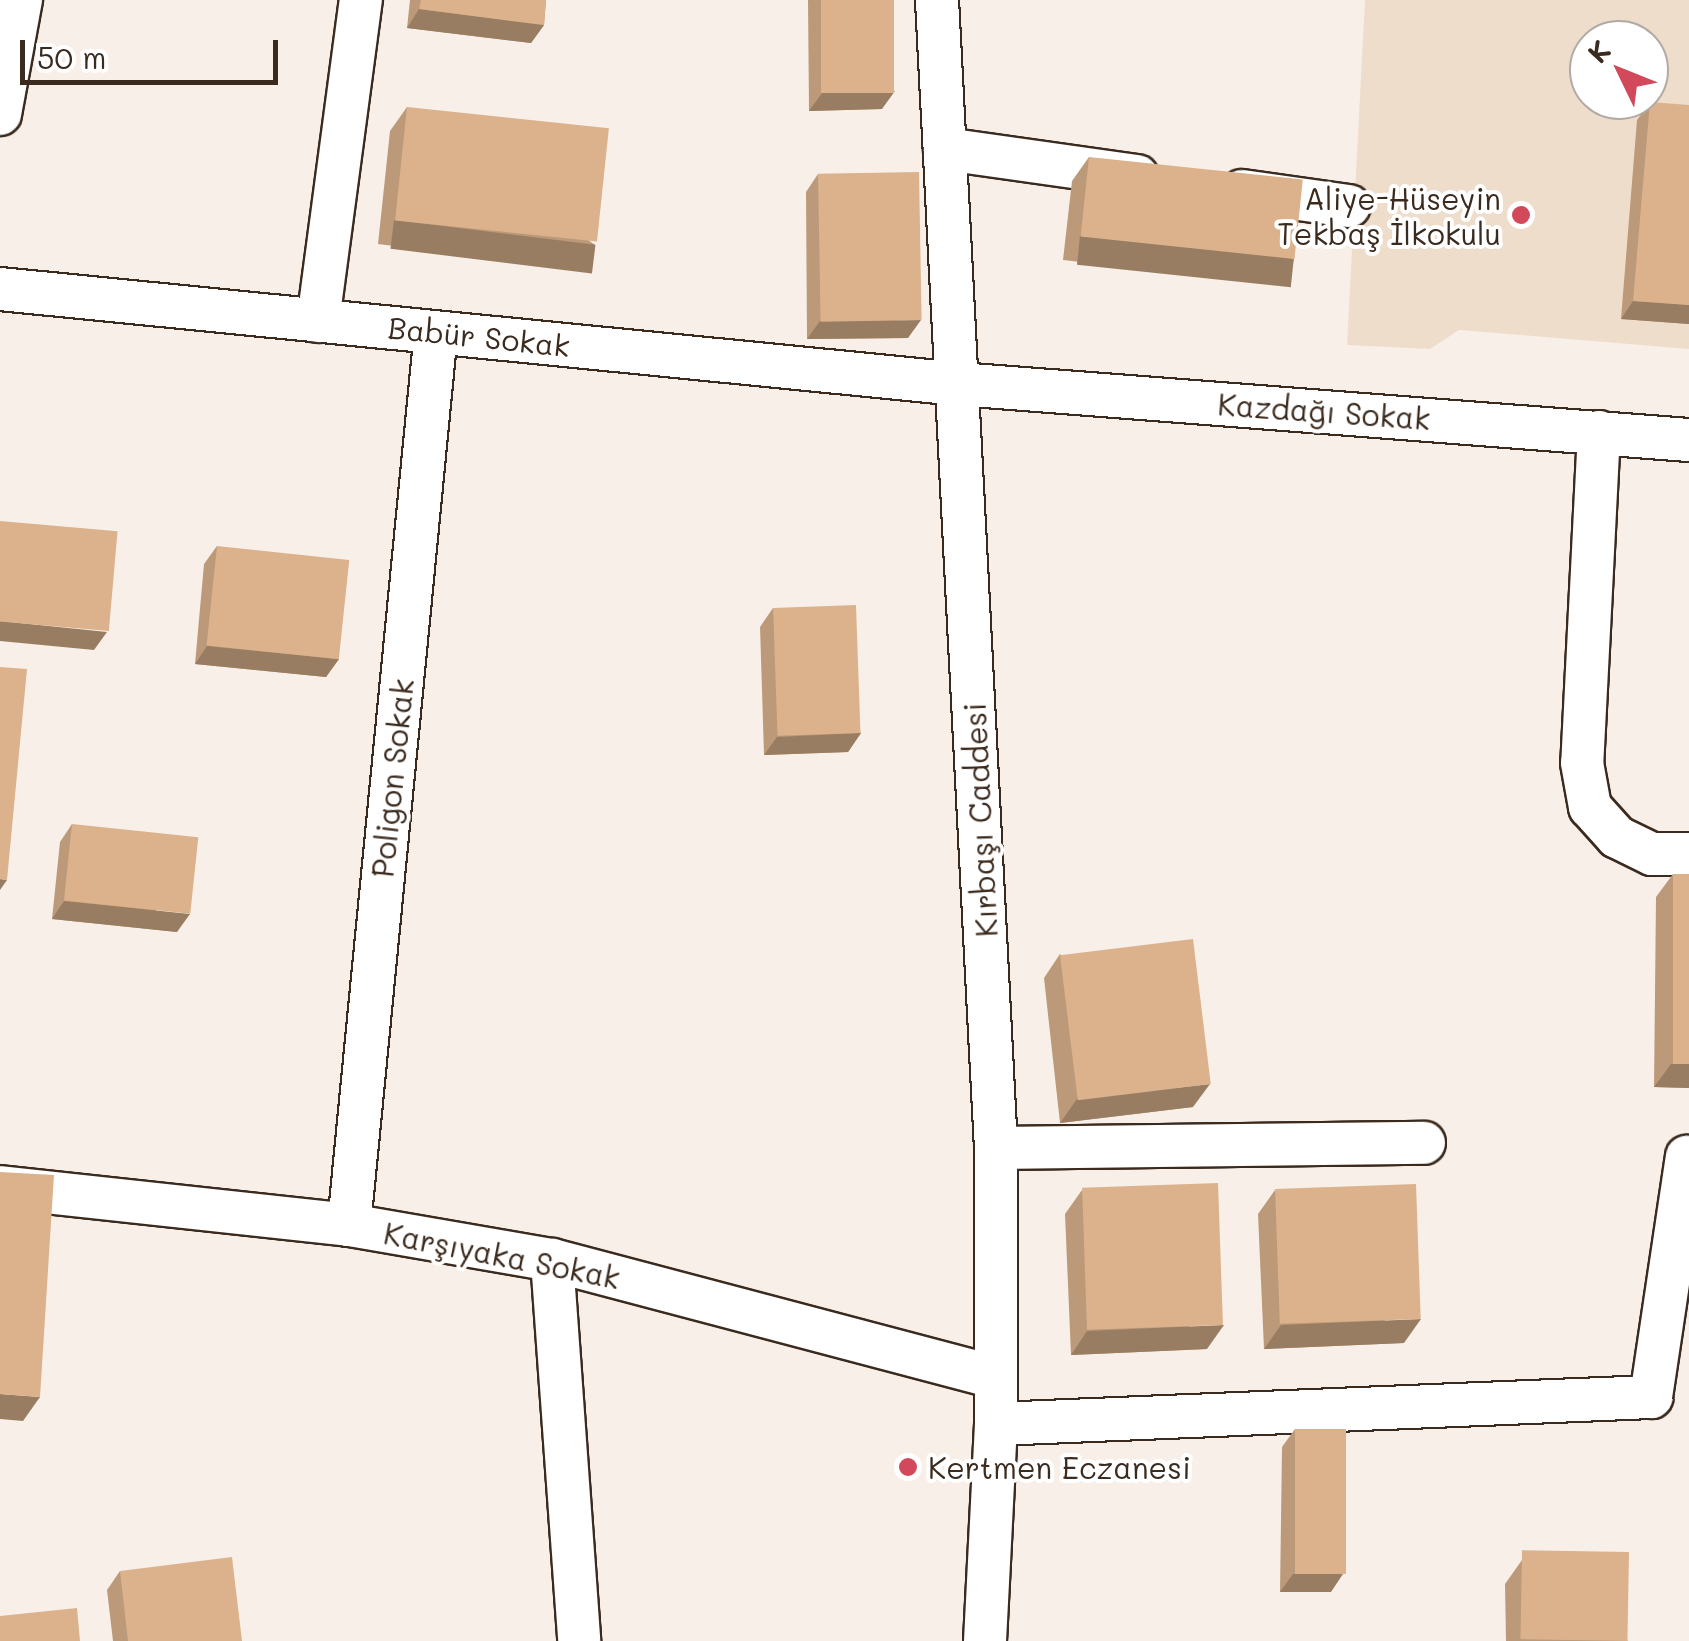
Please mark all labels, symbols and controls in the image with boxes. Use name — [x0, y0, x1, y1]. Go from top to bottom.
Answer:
scale bar — [25, 20, 282, 82]
north arrow — [1569, 20, 1669, 120]
text: K — [1579, 32, 1618, 70]
text: 50 m — [37, 37, 107, 77]
place label: Aliye-Hüseyin Tekbaş İlkokulu — [1277, 180, 1501, 250]
marker: Aliye-Hüseyin Tekbaş İlkokulu — [1510, 204, 1532, 226]
street label: Babür Sokak — [386, 309, 572, 363]
street label: Kazdağı Sokak — [1217, 386, 1431, 436]
street label: Poligon Sokak — [364, 677, 420, 879]
street label: Kırbaşı Caddesi — [956, 702, 1004, 938]
street label: Karşıyaka Sokak — [381, 1214, 623, 1296]
place label: Kertmen Eczanesi — [928, 1449, 1191, 1485]
marker: Kertmen Eczanesi — [897, 1456, 919, 1478]

